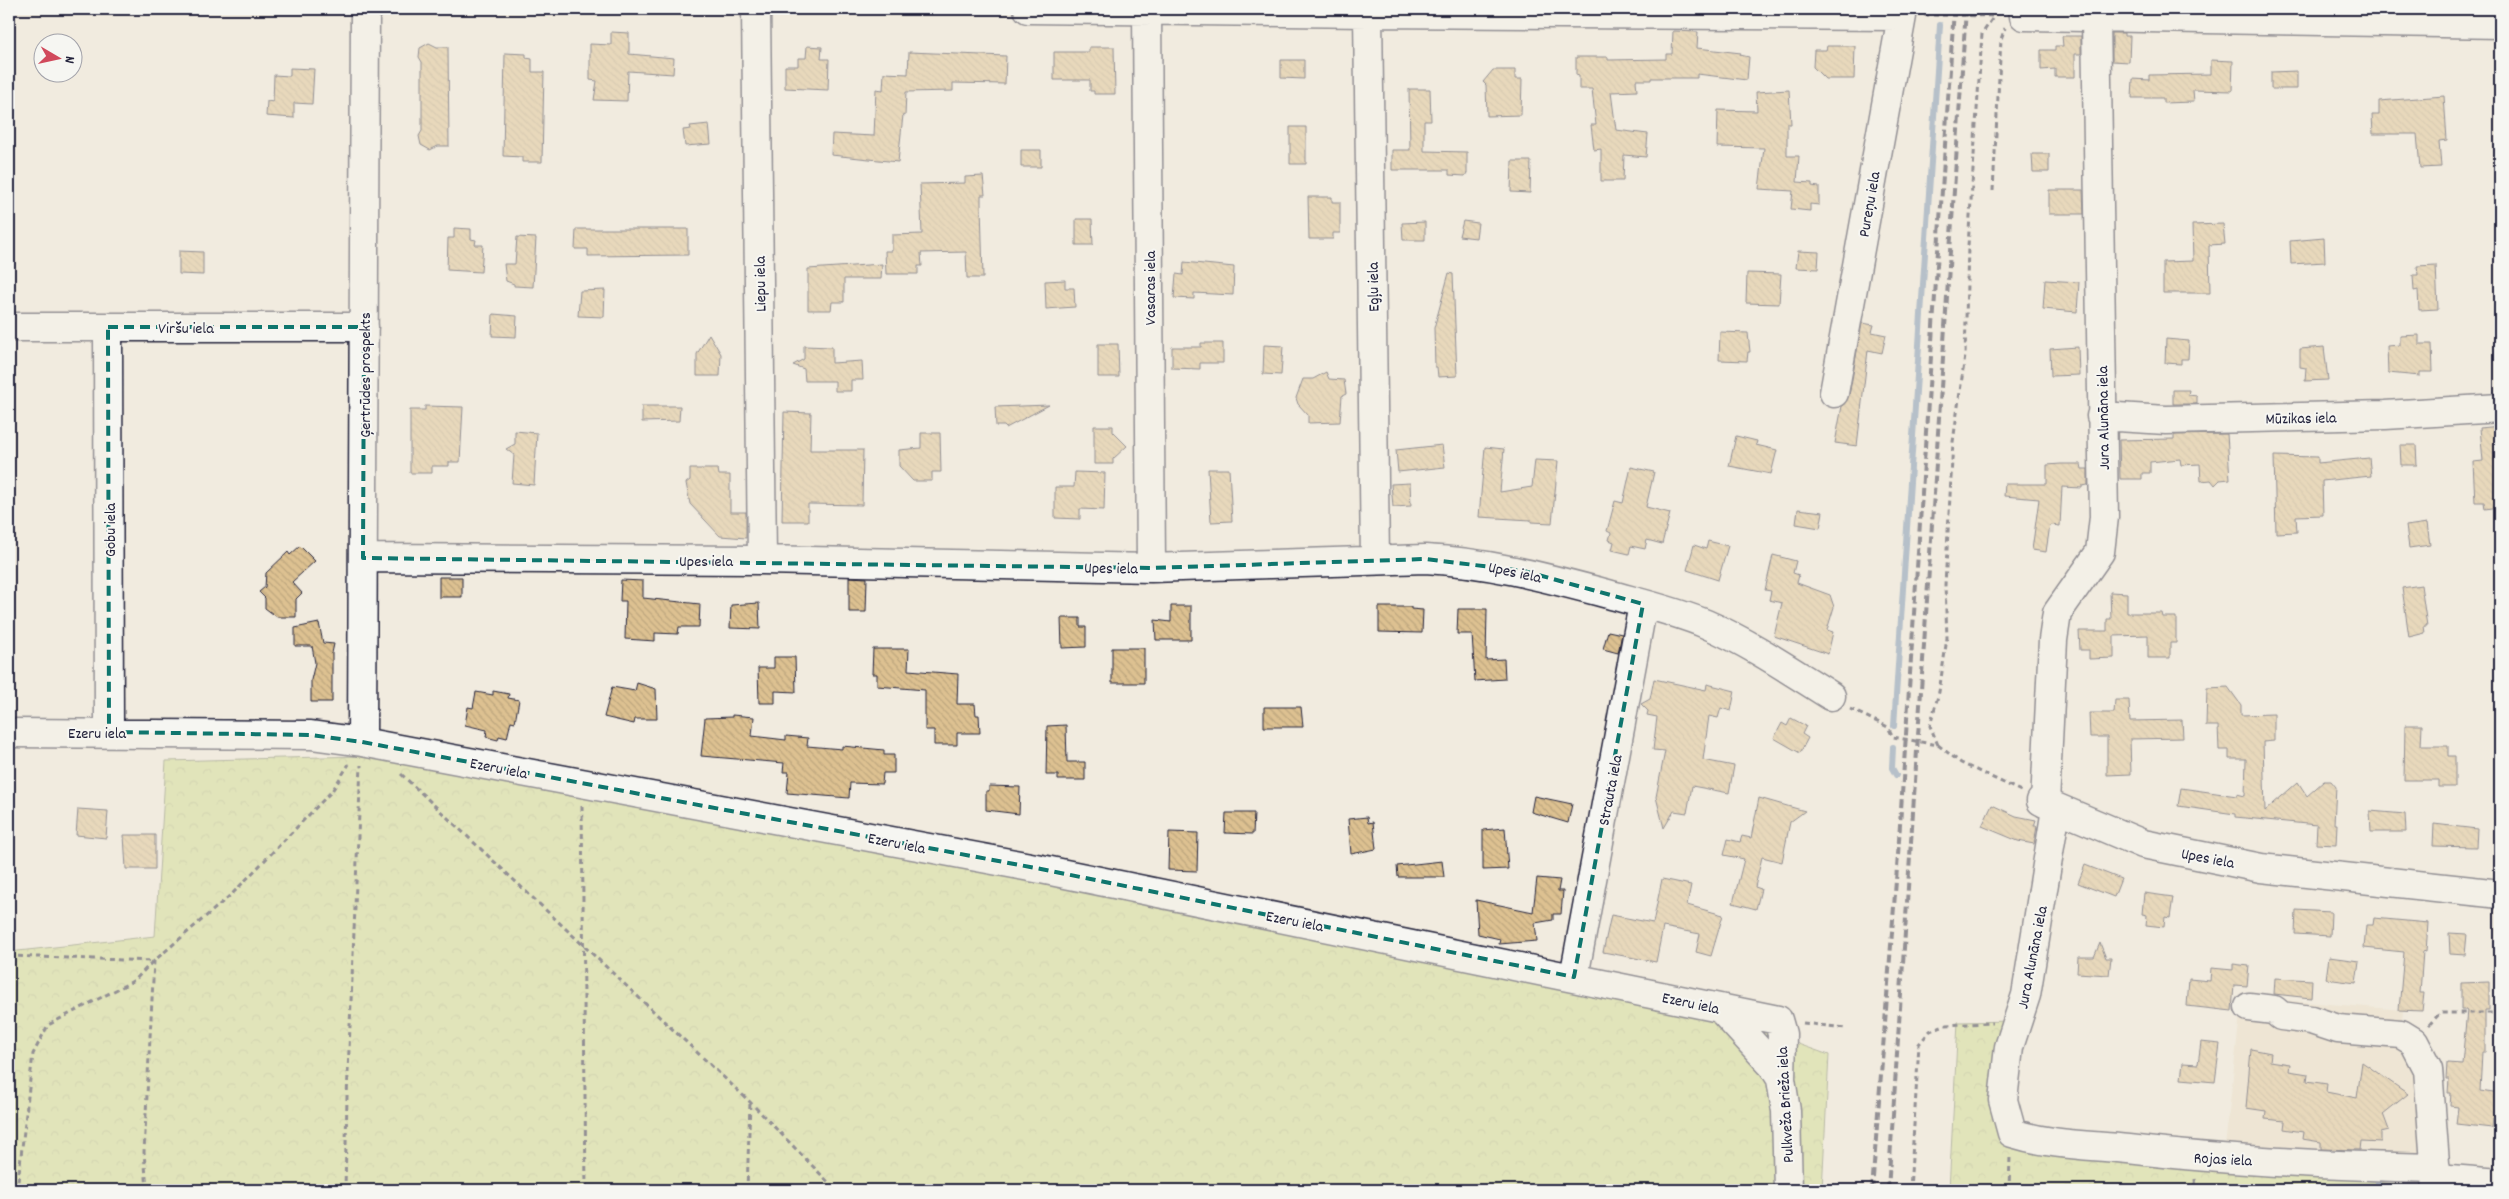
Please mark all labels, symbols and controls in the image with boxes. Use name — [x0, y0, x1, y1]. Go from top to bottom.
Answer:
north arrow — [32, 32, 82, 82]
text: N — [58, 55, 79, 65]
street label: Pureņu iela — [1853, 169, 1888, 239]
street label: Vasaras iela — [1140, 250, 1163, 325]
street label: Liepu iela — [750, 255, 773, 312]
street label: Egļu iela — [1363, 261, 1386, 312]
street label: Ģertrūdes prospekts — [355, 312, 378, 438]
street label: Viršu iela — [158, 318, 214, 341]
street label: Jura Alunāna iela — [2092, 365, 2117, 470]
street label: Mūzikas iela — [2265, 407, 2337, 432]
street label: Gobu iela — [100, 503, 123, 557]
street label: Upes iela — [679, 551, 733, 574]
street label: Upes iela — [1486, 557, 1544, 590]
street label: Upes iela — [1084, 558, 1139, 581]
street label: Ezeru iela — [68, 723, 127, 746]
street label: Ezeru iela — [468, 753, 530, 786]
street label: Strauta iela — [1593, 753, 1630, 828]
street label: Ezeru iela — [866, 828, 928, 861]
street label: Upes iela — [2179, 843, 2237, 876]
street label: Jura Alunāna iela — [2012, 904, 2055, 1011]
street label: Ezeru iela — [1264, 906, 1326, 939]
street label: Ezeru iela — [1660, 987, 1722, 1022]
street label: Pulkveža Brieža iela — [1772, 1046, 1801, 1164]
street label: Rojas iela — [2193, 1147, 2253, 1174]

